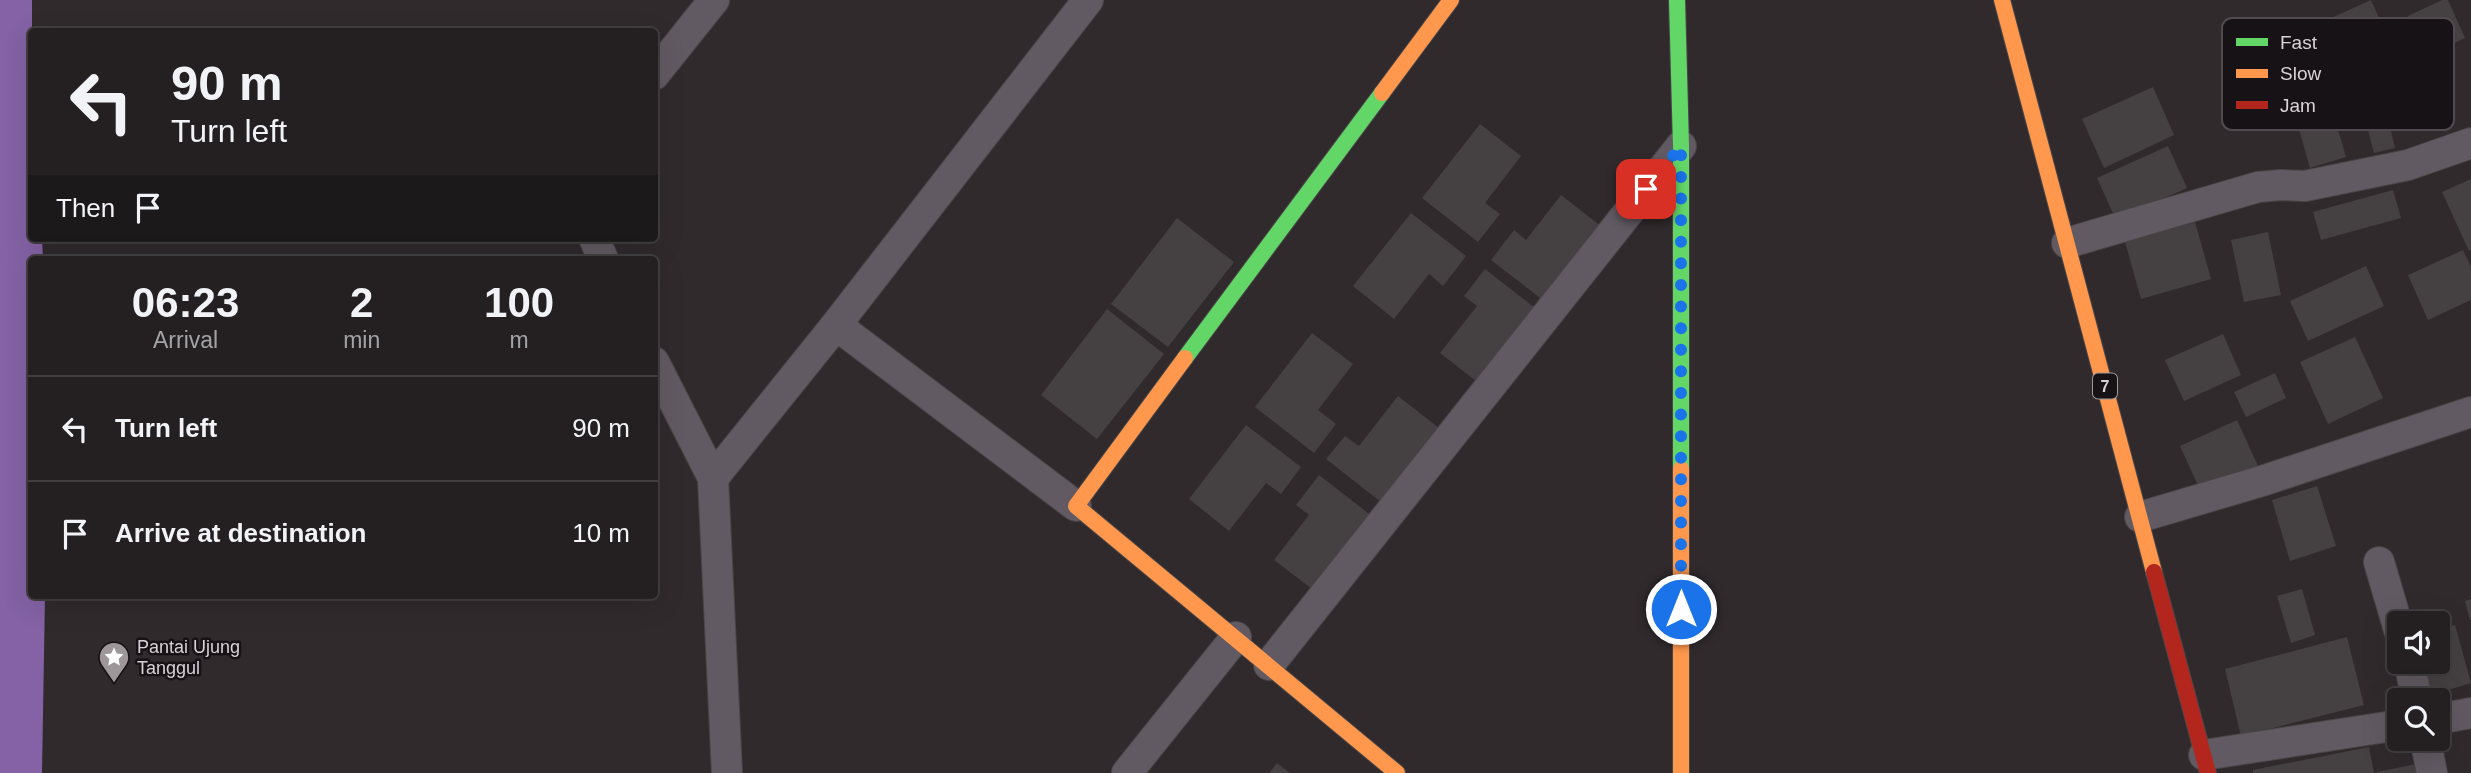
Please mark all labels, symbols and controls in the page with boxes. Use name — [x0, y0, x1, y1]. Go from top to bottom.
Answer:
legend — [2222, 18, 2454, 130]
text: Fast — [2280, 32, 2318, 53]
icon: left — [56, 56, 147, 147]
text: 90 m — [171, 56, 283, 110]
text: Slow — [2280, 63, 2321, 84]
text: Jam — [2280, 95, 2316, 116]
text: Turn left — [171, 113, 287, 149]
pin — [1616, 159, 1676, 219]
icon: arrive — [1627, 170, 1665, 208]
icon: arrive — [129, 189, 167, 227]
text: Then — [56, 193, 115, 223]
text: 06:23 — [132, 279, 239, 326]
text: 2 — [350, 279, 373, 326]
text: 100 — [484, 279, 554, 326]
text: Arrival — [153, 327, 218, 353]
text: min — [343, 327, 380, 353]
text: m — [510, 327, 529, 353]
road number: 7 — [2093, 374, 2117, 398]
icon: left — [56, 410, 94, 448]
text: Turn left — [115, 413, 217, 443]
text: 90 m — [572, 413, 630, 443]
icon: arrive — [56, 515, 94, 553]
text: Arrive at destination — [115, 518, 366, 548]
text: 10 m — [572, 518, 630, 548]
position arrow — [1644, 572, 1718, 646]
map controls — [2387, 611, 2450, 751]
button: sound — [2387, 611, 2450, 674]
place label: Pantai Ujung Tanggul — [137, 637, 240, 678]
place icon: Pantai Ujung Tanggul — [97, 640, 131, 684]
button: search — [2387, 688, 2450, 751]

